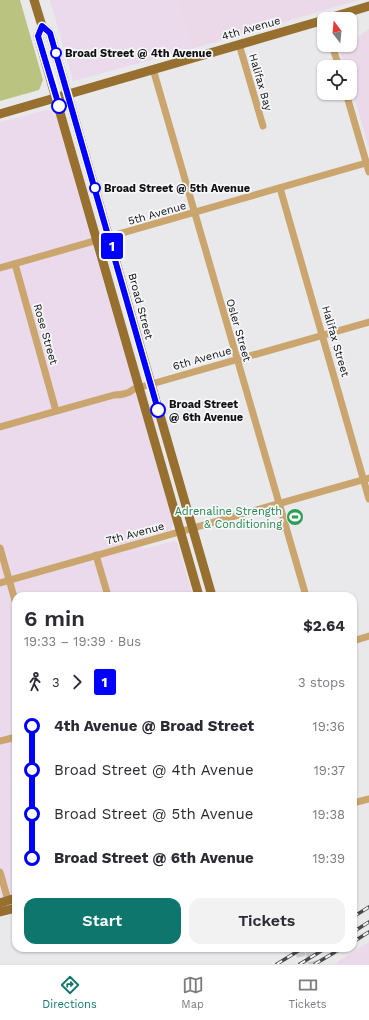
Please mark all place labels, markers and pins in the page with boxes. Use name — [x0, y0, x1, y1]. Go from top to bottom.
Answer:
marker: Broad Street @ 4th Avenue — [50, 47, 62, 59]
place label: Broad Street @ 4th Avenue — [65, 47, 212, 60]
unlabelled marker — [51, 98, 67, 114]
marker: Broad Street @ 5th Avenue — [89, 182, 101, 194]
place label: Broad Street @ 5th Avenue — [104, 182, 250, 195]
place label: Broad Street @ 6th Avenue — [169, 398, 243, 424]
marker: Broad Street @ 6th Avenue — [150, 402, 166, 418]
place label: Adrenaline Strength & Conditioning — [175, 505, 282, 531]
sports icon: Adrenaline Strength & Conditioning — [285, 507, 305, 527]

